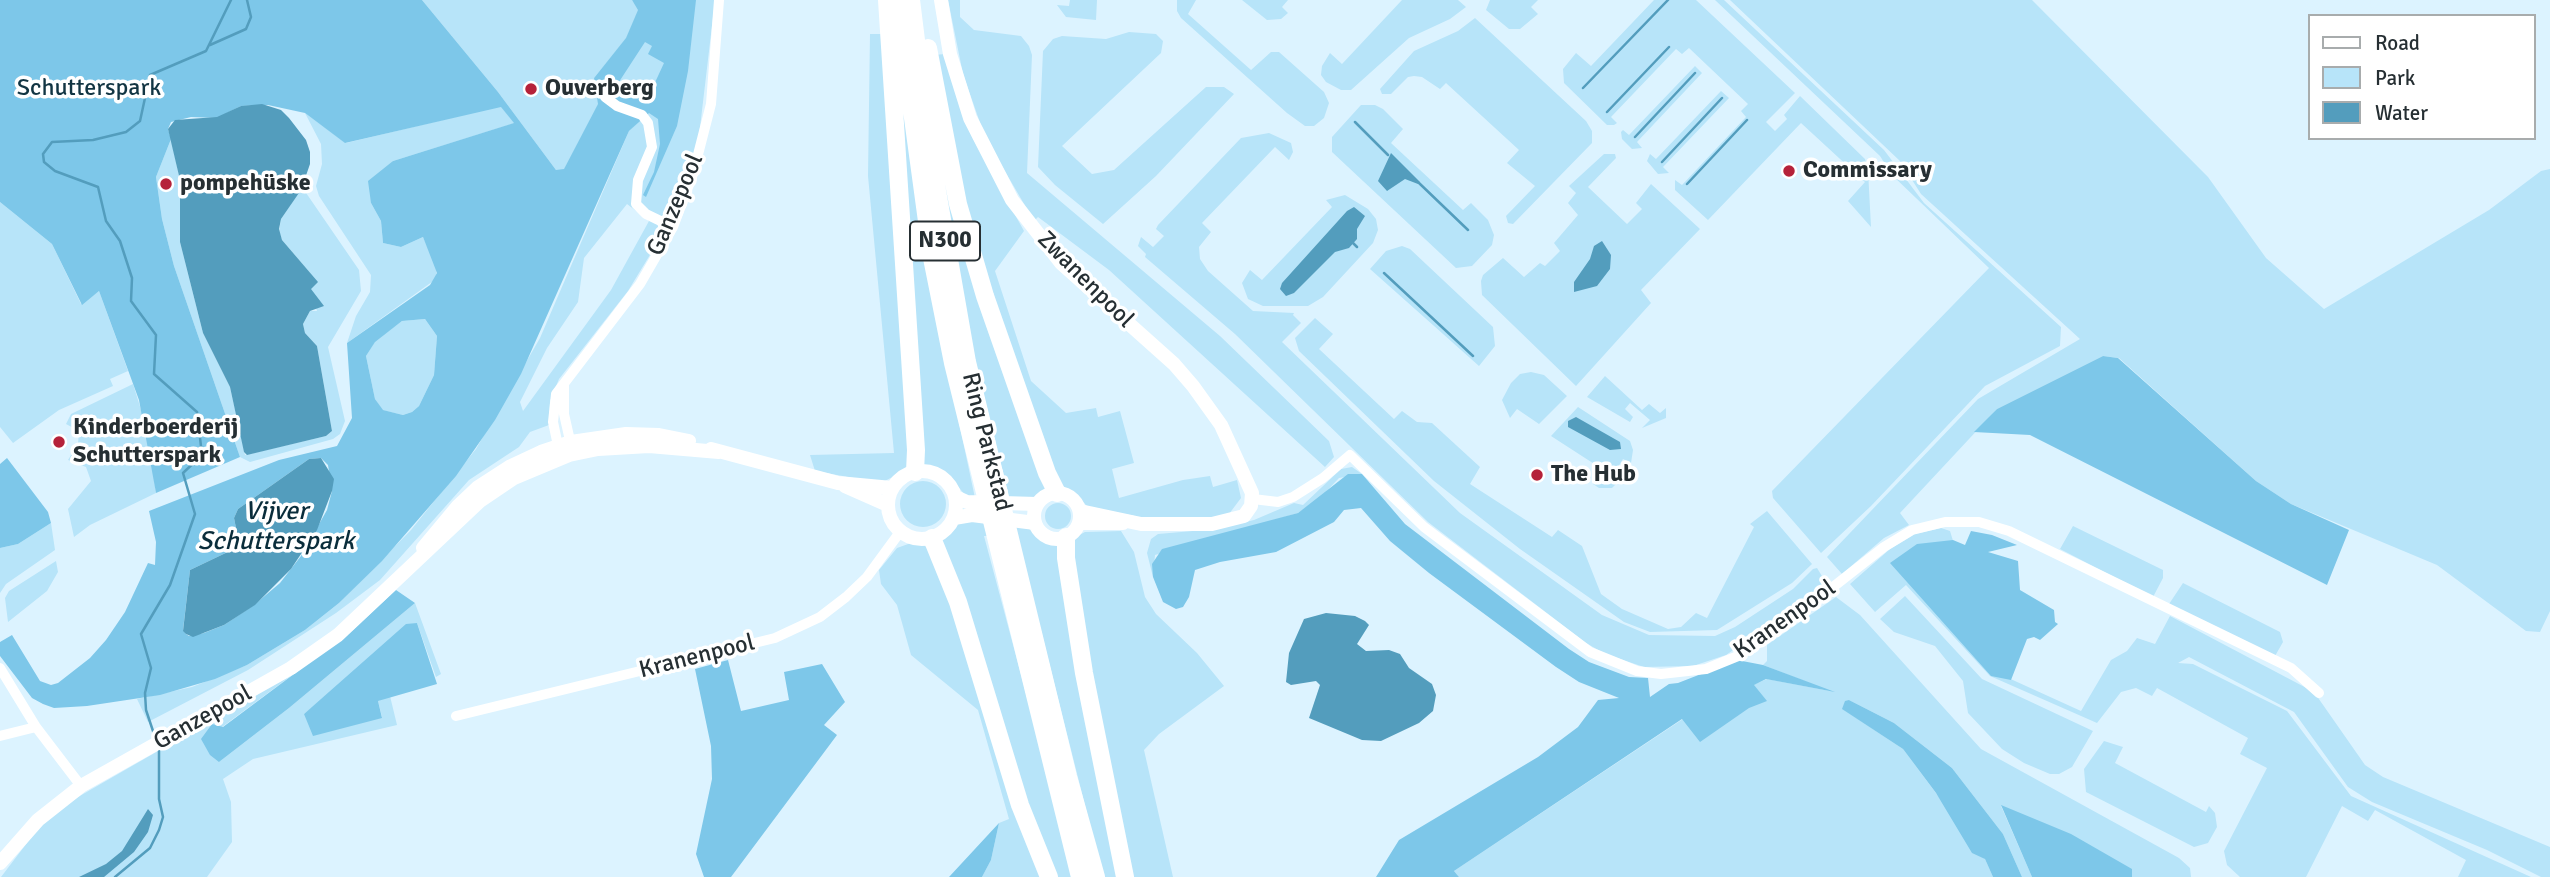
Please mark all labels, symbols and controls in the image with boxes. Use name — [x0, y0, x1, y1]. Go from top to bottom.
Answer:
legend — [2308, 14, 2536, 140]
text: Road — [2375, 30, 2420, 56]
text: Park — [2375, 65, 2415, 91]
park label: Schutterspark — [17, 75, 161, 103]
place label: Ouverberg — [545, 75, 654, 103]
marker: Ouverberg — [523, 81, 539, 97]
text: Water — [2375, 100, 2428, 126]
street label: Ganzepool — [642, 150, 710, 260]
place label: Commissary — [1803, 157, 1932, 185]
marker: Commissary — [1781, 163, 1797, 179]
place label: pompehüske — [180, 170, 311, 198]
marker: pompehüske — [158, 176, 174, 192]
road number: N300 — [910, 222, 980, 260]
street label: Zwanenpool — [1031, 226, 1139, 334]
street label: Ring Parkstad — [955, 370, 1017, 514]
place label: Kinderboerderij Schutterspark — [73, 414, 238, 470]
marker: Kinderboerderij Schutterspark — [51, 434, 67, 450]
place label: The Hub — [1551, 461, 1636, 489]
marker: The Hub — [1529, 467, 1545, 483]
water label: Vijver Schutterspark — [198, 496, 354, 558]
street label: Kranenpool — [1728, 574, 1842, 666]
street label: Kranenpool — [636, 629, 758, 685]
street label: Ganzepool — [149, 679, 257, 757]

